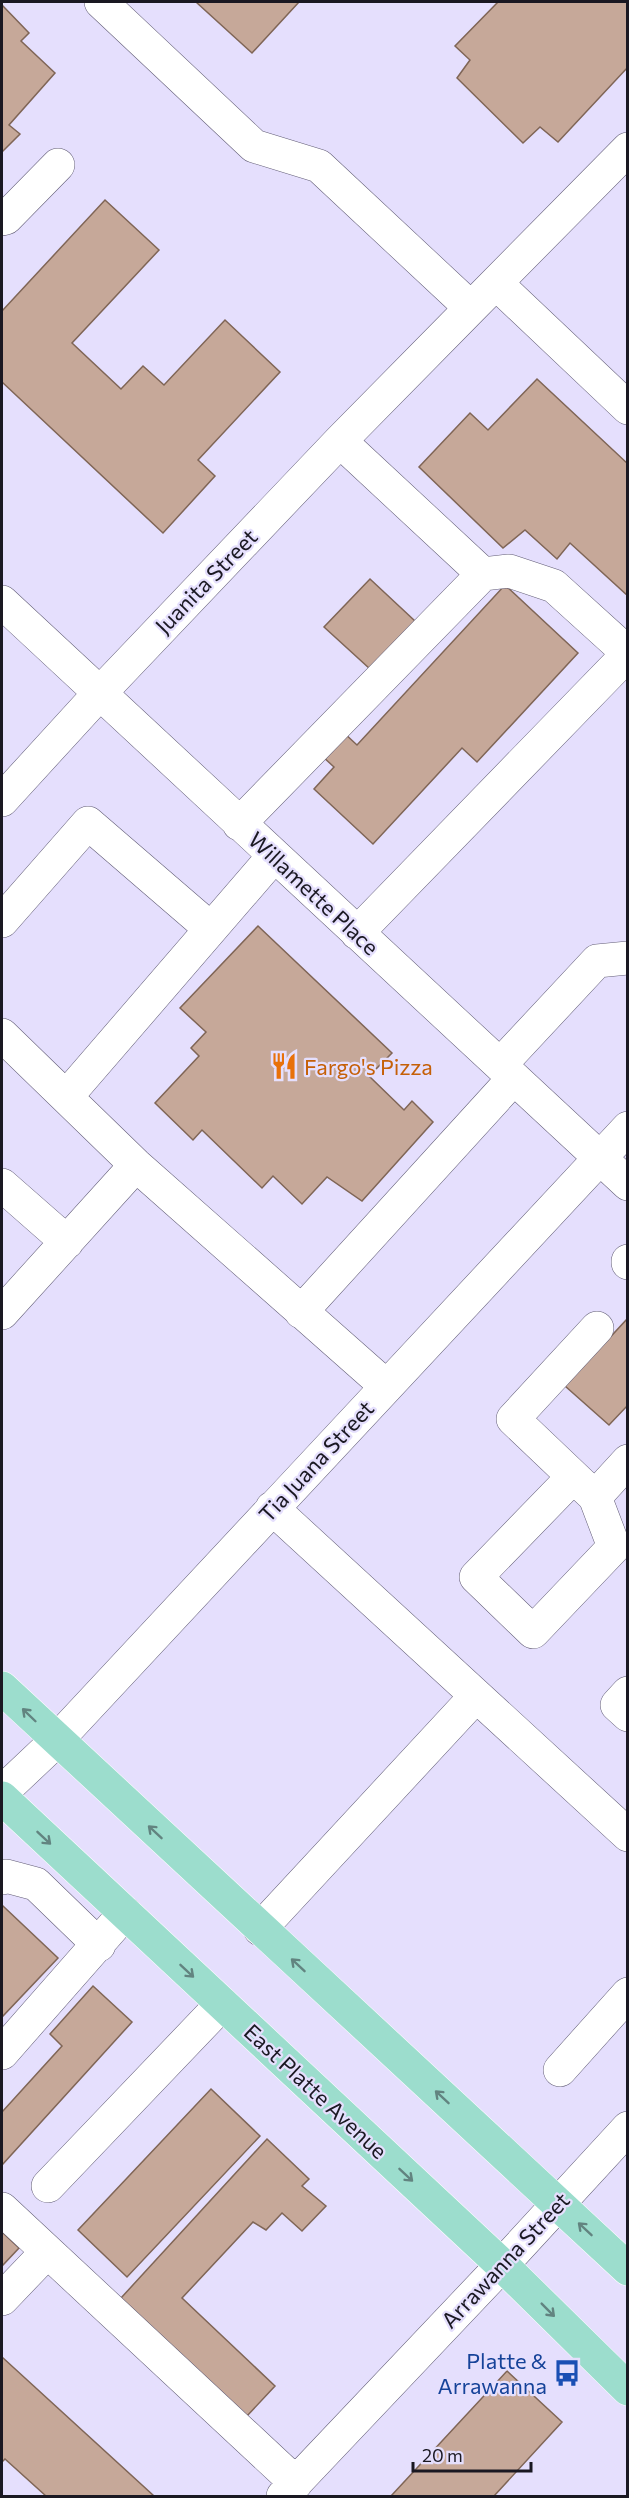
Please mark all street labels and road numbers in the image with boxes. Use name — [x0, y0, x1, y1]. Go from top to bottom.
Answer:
street label: Juanita Street — [149, 523, 263, 639]
street label: Willamette Place — [243, 826, 385, 960]
street label: Tia Juana Street — [253, 1395, 379, 1527]
street label: East Platte Avenue — [239, 2018, 393, 2164]
street label: Arrawanna Street — [435, 2187, 575, 2333]

